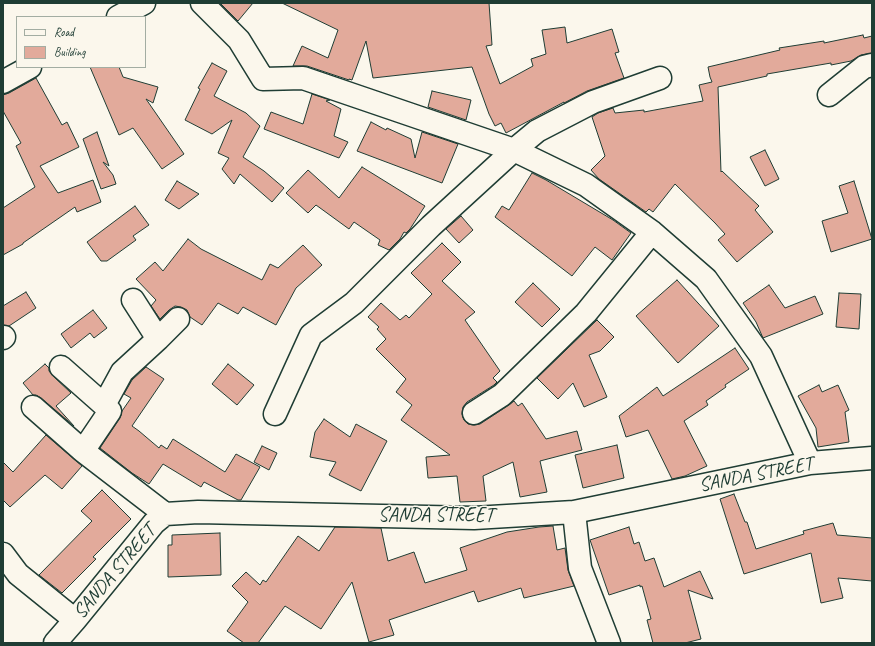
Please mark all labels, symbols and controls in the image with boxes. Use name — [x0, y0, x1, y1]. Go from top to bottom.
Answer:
legend — [16, 16, 146, 68]
text: Road — [54, 24, 74, 40]
text: Building — [54, 44, 86, 60]
street label: SANDA STREET — [697, 452, 815, 498]
street label: SANDA STREET — [378, 504, 494, 528]
street label: SANDA STREET — [69, 520, 161, 624]

